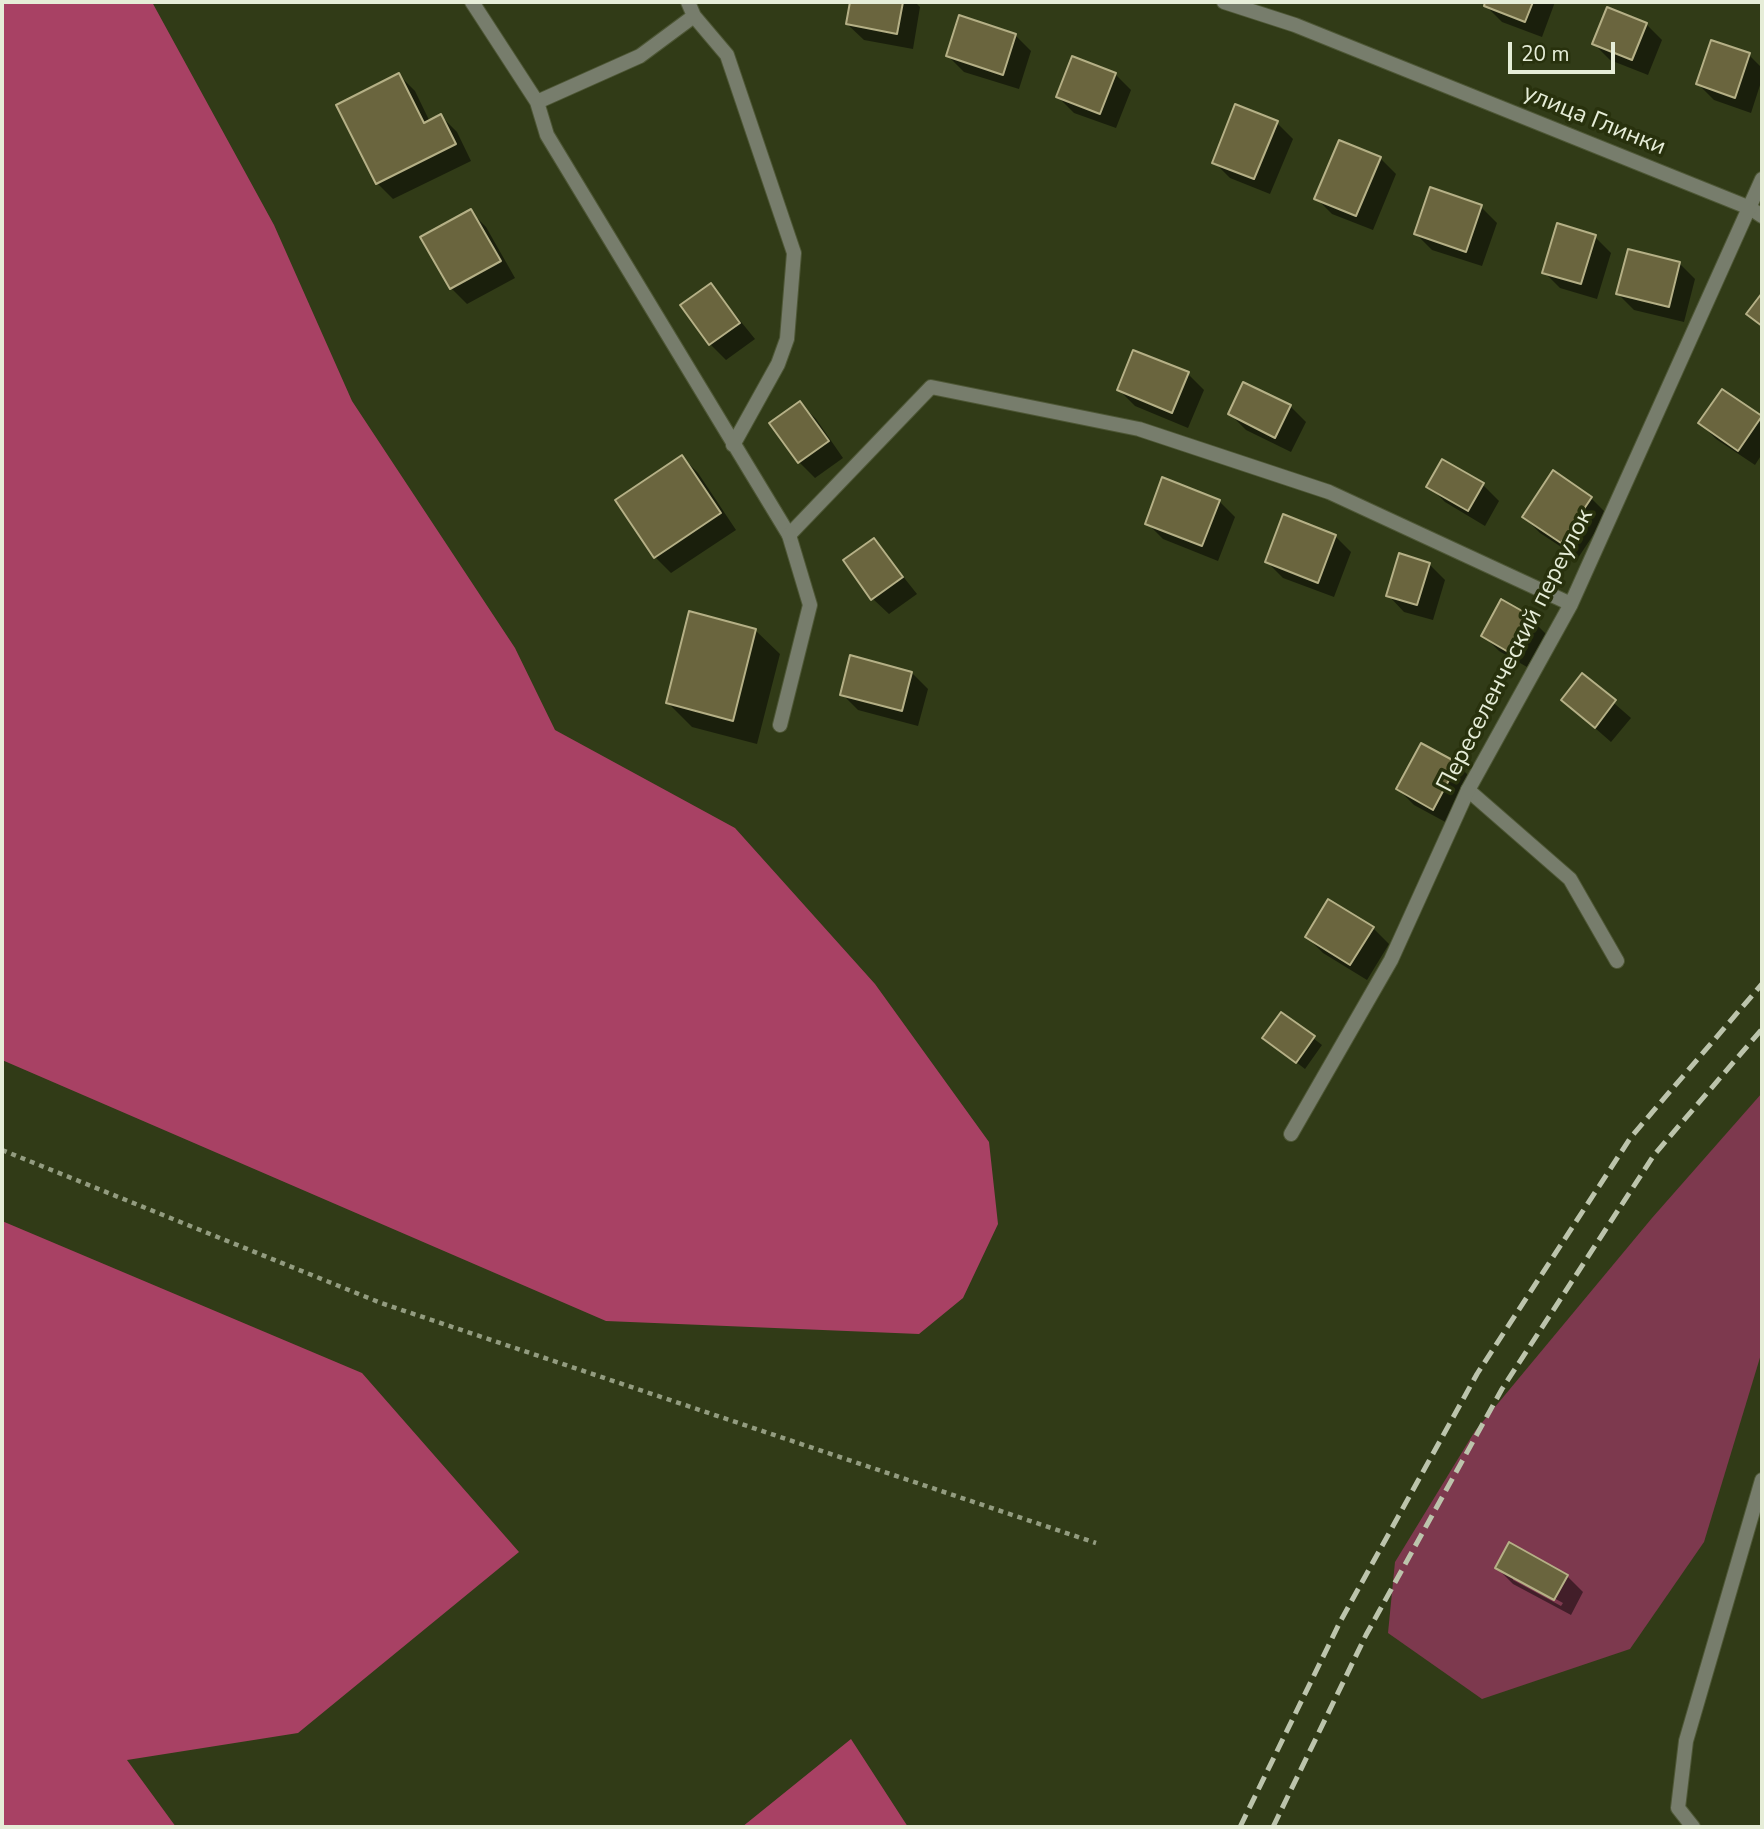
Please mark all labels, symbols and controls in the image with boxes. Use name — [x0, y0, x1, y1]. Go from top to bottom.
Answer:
scale bar — [1512, 28, 1619, 72]
text: 20 m — [1521, 40, 1570, 68]
street label: улица Глинки — [1519, 79, 1669, 163]
street label: Переселенческий переулок — [1432, 505, 1600, 797]

